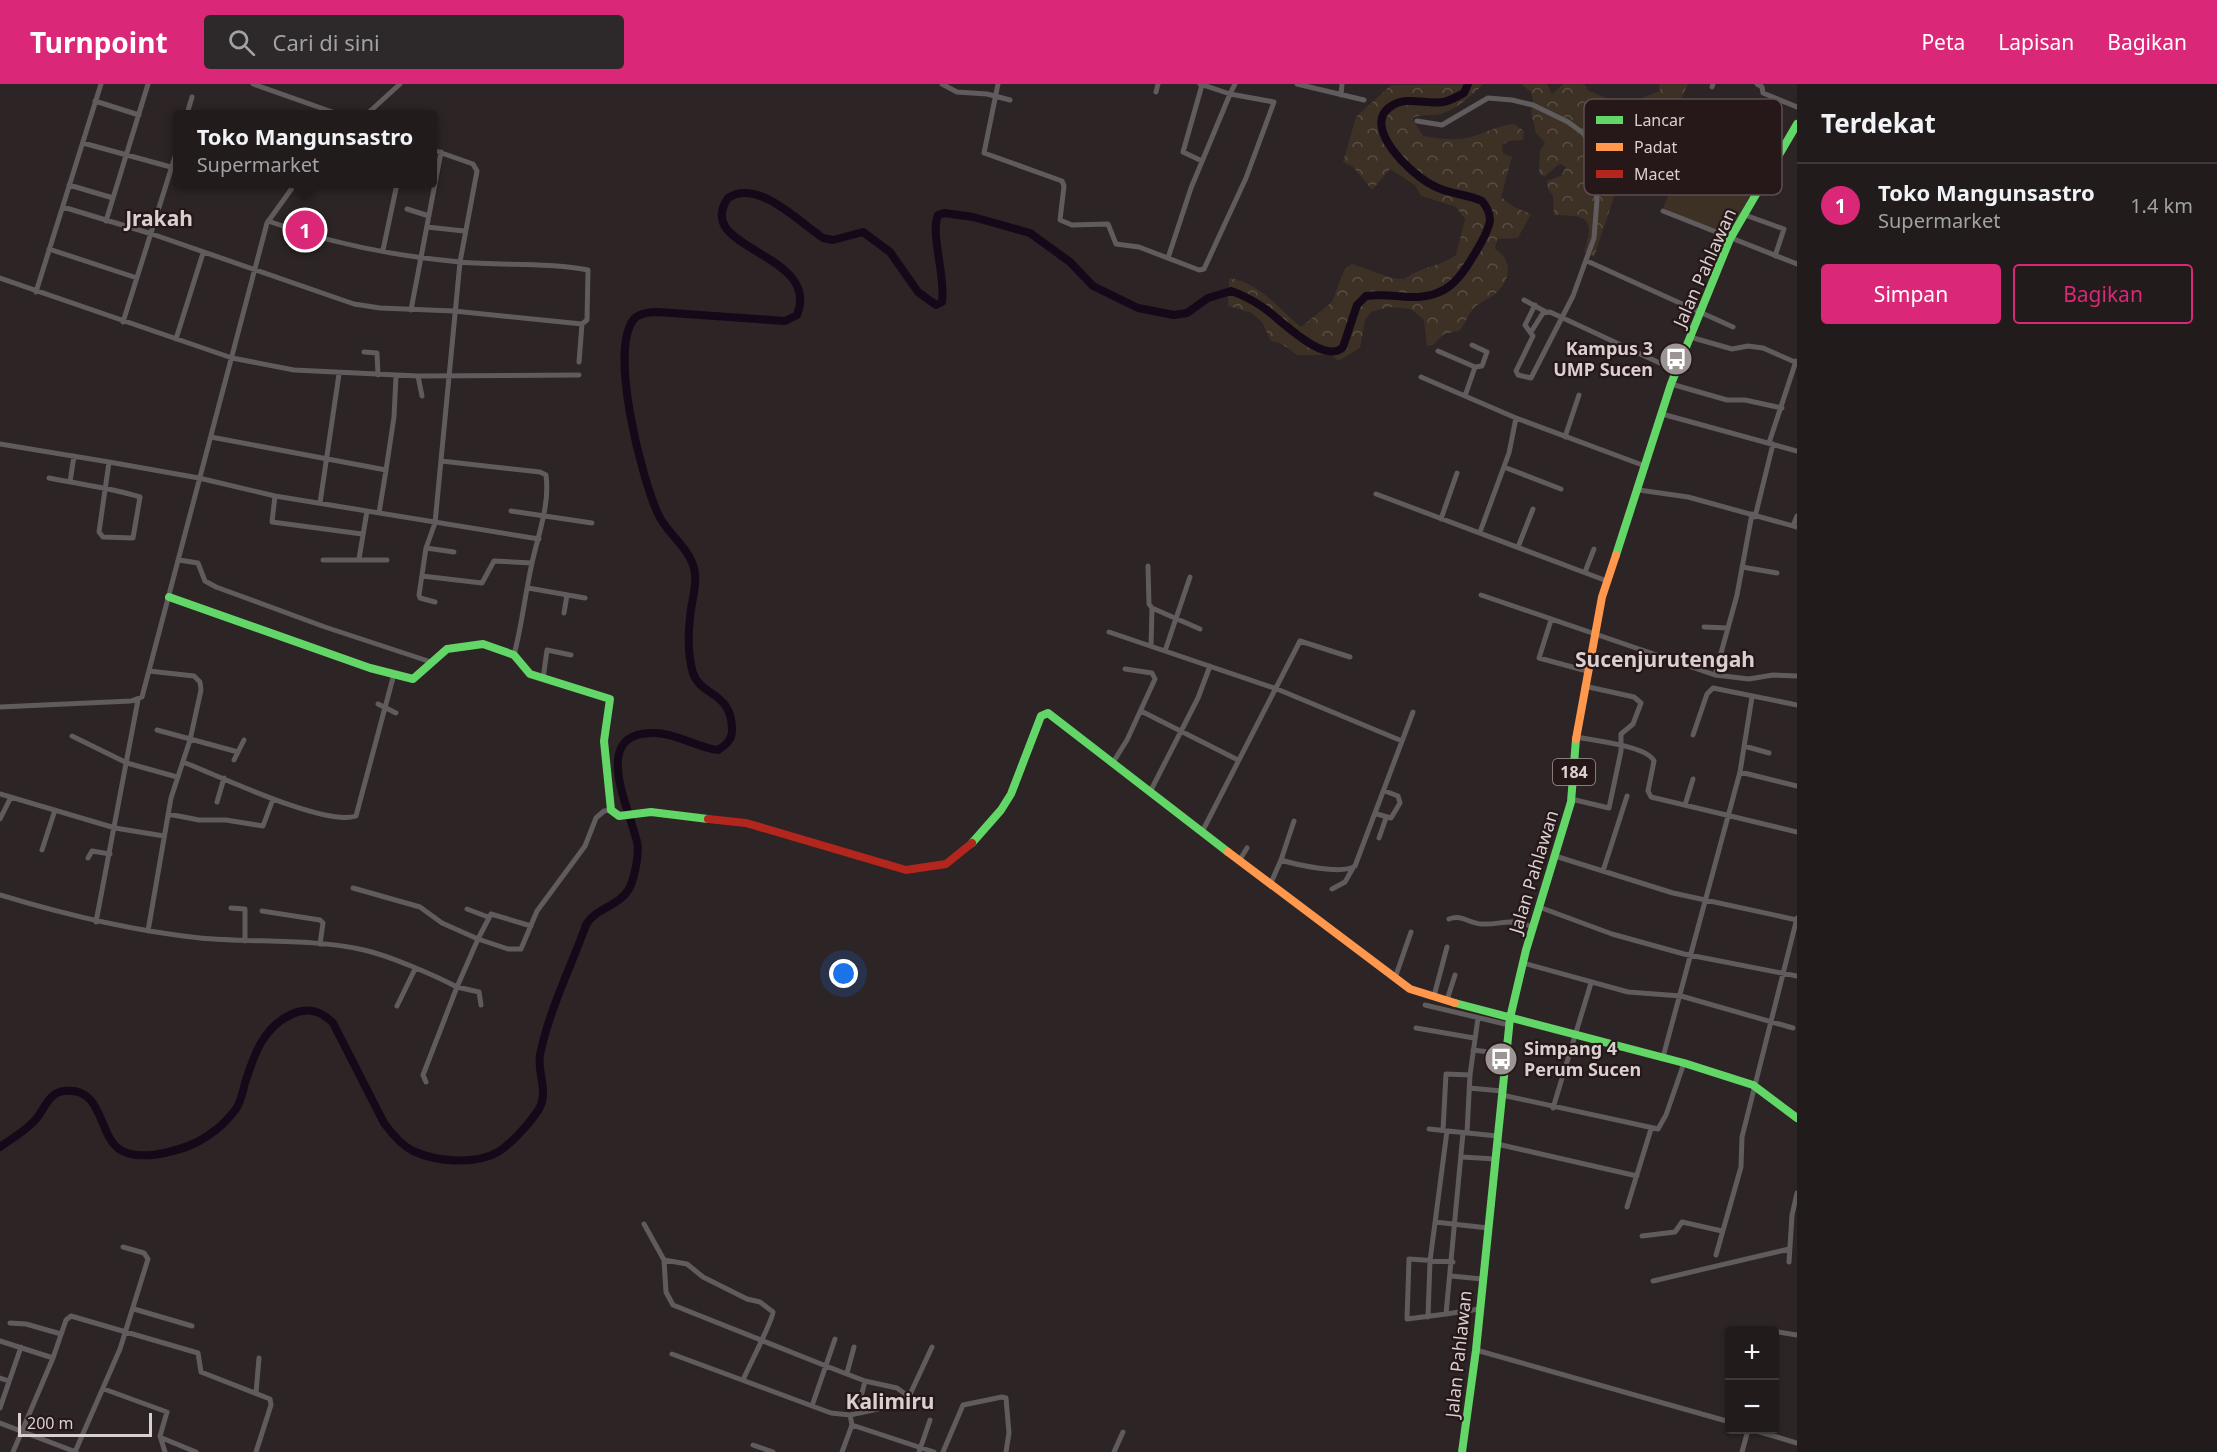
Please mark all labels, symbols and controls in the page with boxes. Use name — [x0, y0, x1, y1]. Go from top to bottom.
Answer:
search box — [204, 15, 624, 69]
text: Turnpoint — [30, 23, 168, 61]
icon: search — [225, 26, 258, 59]
text: Cari di sini — [273, 27, 380, 57]
text: Peta — [1921, 28, 1965, 56]
text: Lapisan — [1998, 28, 2074, 56]
text: Bagikan — [2107, 28, 2187, 56]
legend — [1584, 99, 1782, 195]
text: Terdekat — [1821, 105, 1936, 141]
text: Lancar — [1634, 109, 1685, 131]
popup — [173, 110, 437, 188]
text: Toko Mangunsastro — [197, 121, 413, 151]
text: Padat — [1634, 136, 1677, 158]
text: Supermarket — [197, 151, 319, 178]
text: Macet — [1634, 163, 1680, 185]
text: Toko Mangunsastro — [1878, 177, 2095, 207]
text: 1 — [1835, 192, 1846, 219]
text: 1.4 km — [2130, 192, 2193, 219]
district label: Jrakah — [123, 204, 193, 232]
street label: Jalan Pahlawan — [1666, 204, 1741, 333]
text: Supermarket — [1878, 207, 2001, 234]
pin: 1 — [286, 208, 324, 252]
button: Simpan — [1821, 264, 2001, 324]
button: Bagikan — [2013, 264, 2193, 324]
place label: Kampus 3 UMP Sucen — [1553, 336, 1653, 381]
bus stop icon: Kampus 3 UMP Sucen — [1658, 341, 1694, 377]
district label: Sucenjurutengah — [1575, 645, 1755, 673]
road number: 184 — [1553, 759, 1595, 785]
street label: Jalan Pahlawan — [1502, 807, 1563, 938]
your location — [829, 959, 858, 988]
place label: Simpang 4 Perum Sucen — [1524, 1036, 1641, 1081]
bus stop icon: Simpang 4 Perum Sucen — [1483, 1041, 1519, 1077]
street label: Jalan Pahlawan — [1439, 1289, 1477, 1421]
map controls — [1725, 1326, 1779, 1434]
button: + — [1725, 1326, 1779, 1380]
button: − — [1725, 1380, 1779, 1434]
district label: Kalimiru — [846, 1387, 934, 1415]
scale bar — [18, 1410, 152, 1438]
text: 200 m — [27, 1412, 74, 1434]

